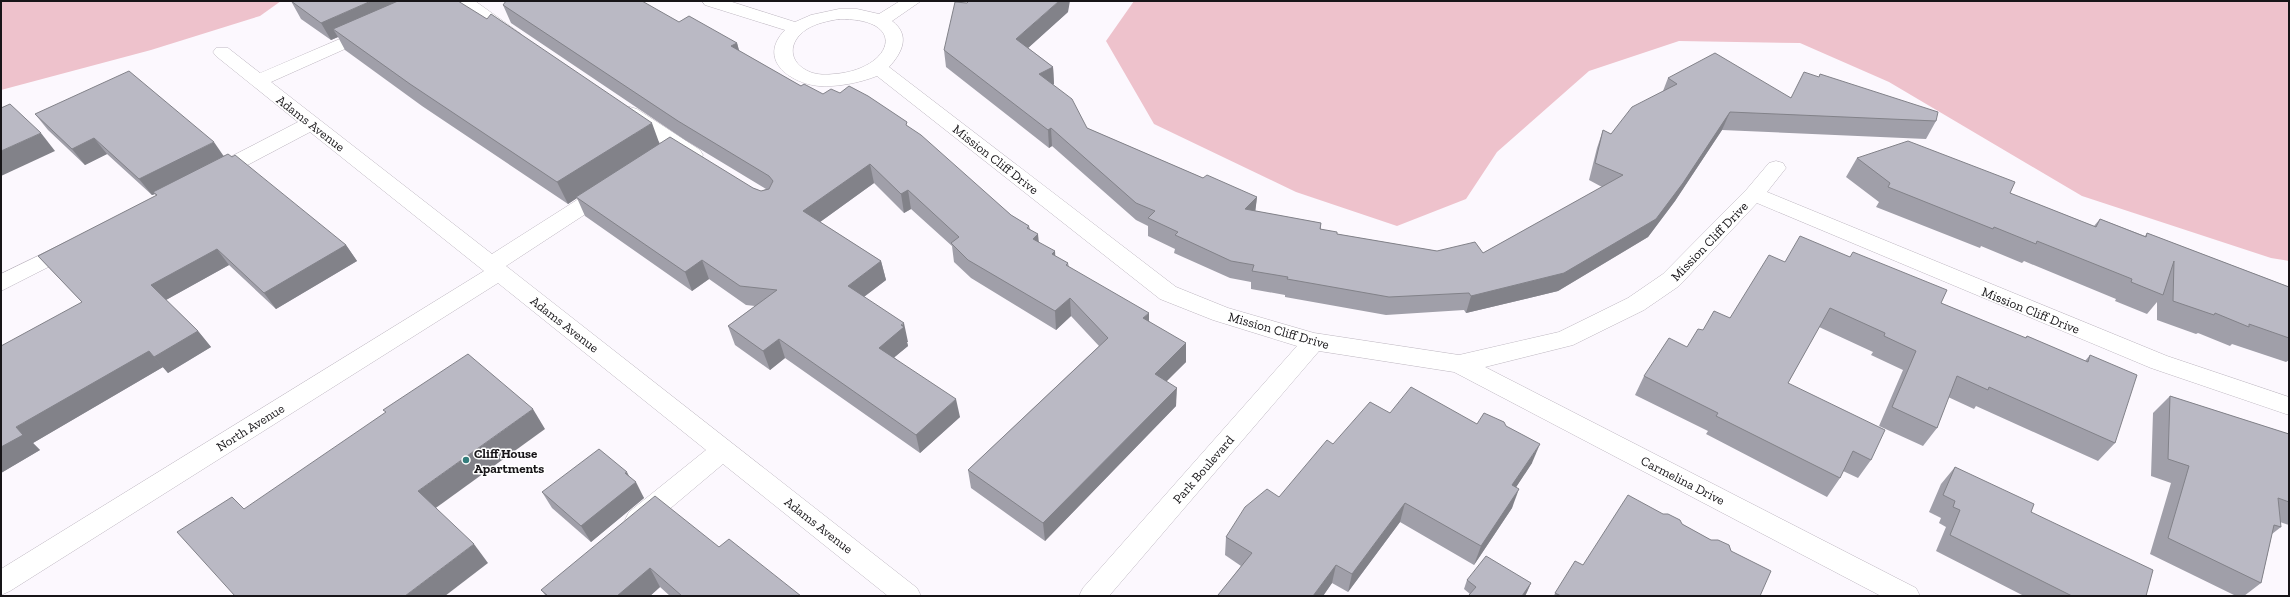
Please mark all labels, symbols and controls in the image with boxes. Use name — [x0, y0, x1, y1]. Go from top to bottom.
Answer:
street label: Adams Avenue — [274, 92, 348, 155]
street label: Mission Cliff Drive — [950, 121, 1041, 197]
street label: Mission Cliff Drive — [1668, 199, 1751, 284]
street label: Mission Cliff Drive — [1980, 284, 2082, 337]
street label: Adams Avenue — [528, 293, 602, 356]
street label: Mission Cliff Drive — [1227, 309, 1331, 352]
street label: North Avenue — [214, 401, 287, 454]
street label: Park Boulevard — [1170, 432, 1237, 506]
place label: Cliff House Apartments — [474, 446, 544, 476]
street label: Carmelina Drive — [1638, 453, 1727, 508]
marker: Cliff House Apartments — [461, 455, 471, 465]
street label: Adams Avenue — [782, 494, 856, 557]

